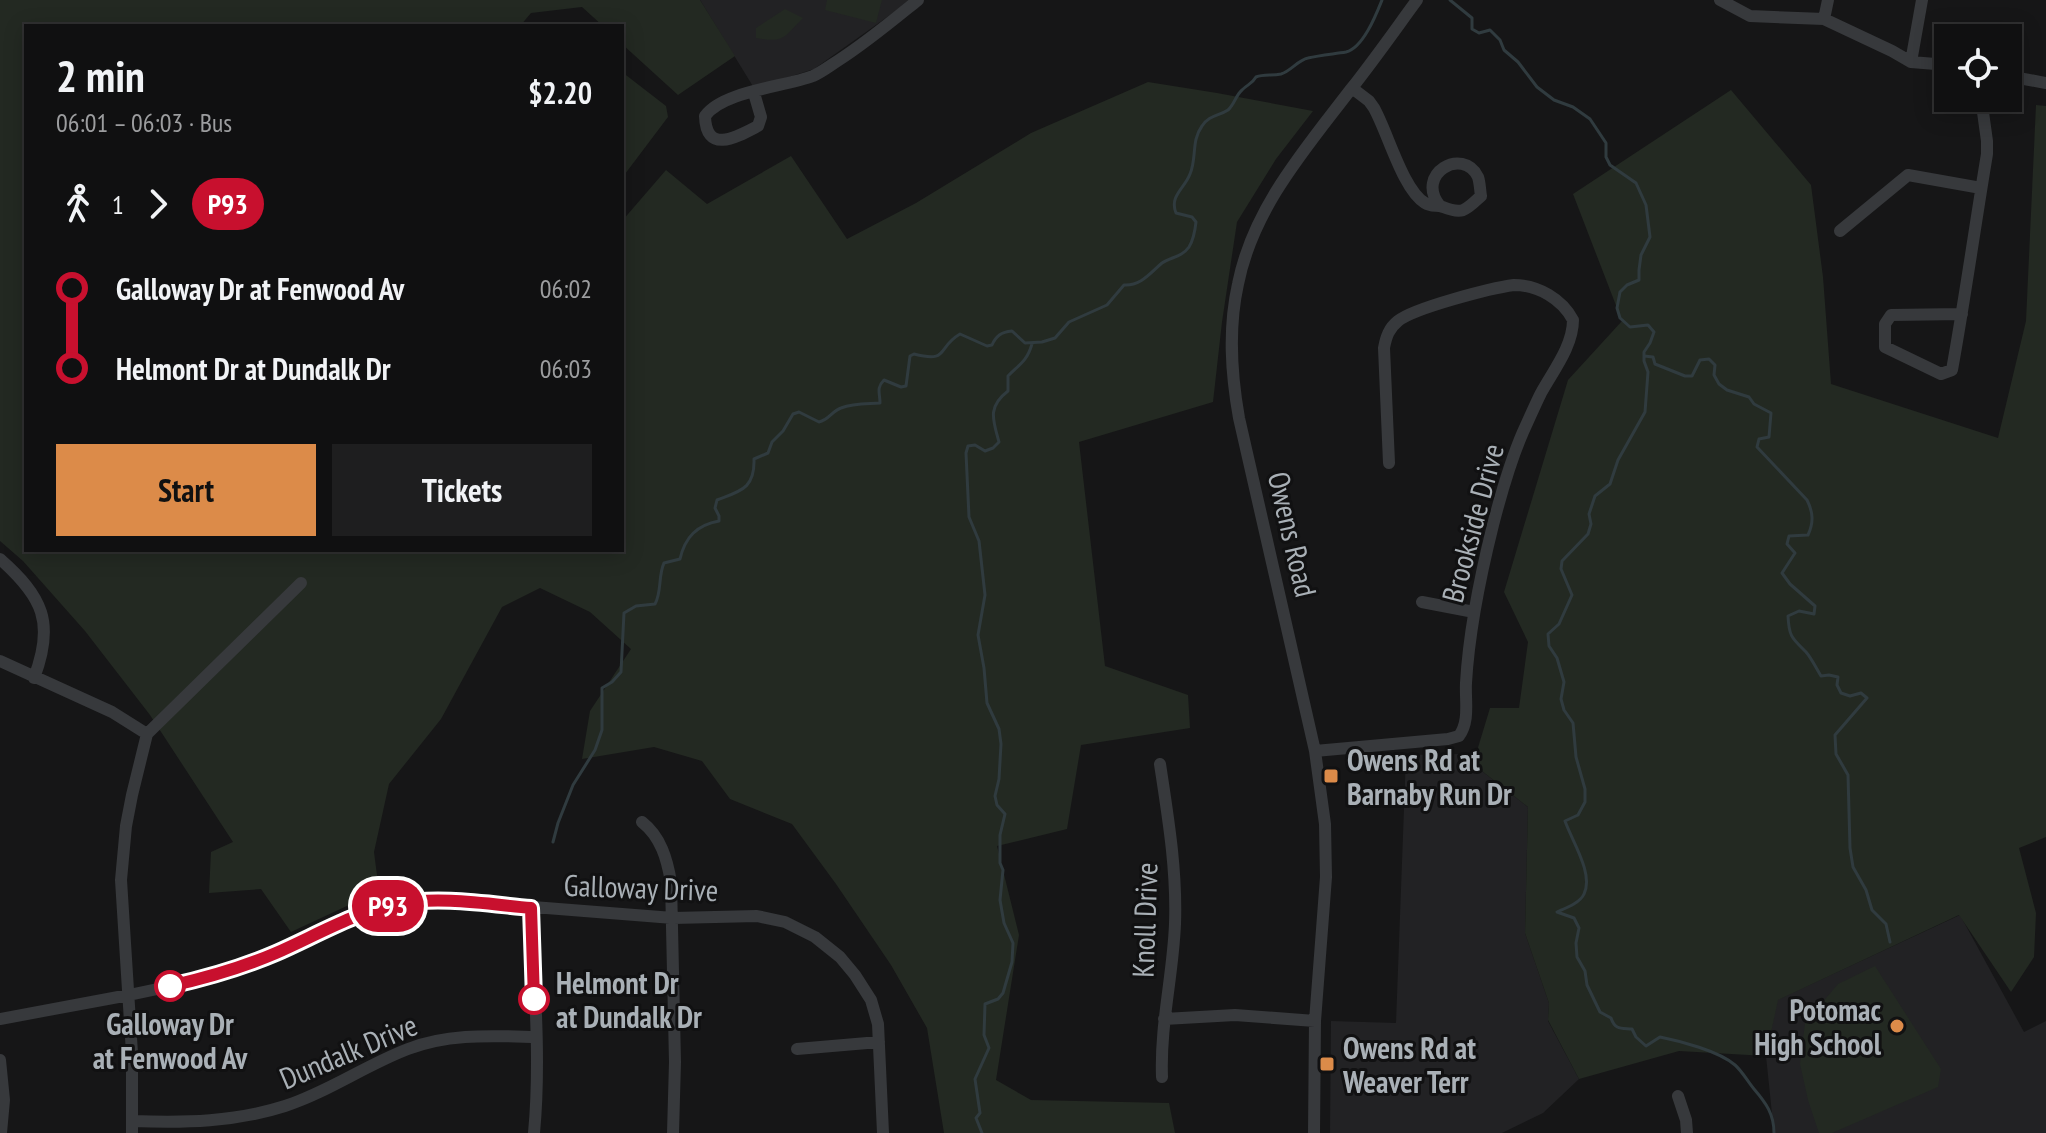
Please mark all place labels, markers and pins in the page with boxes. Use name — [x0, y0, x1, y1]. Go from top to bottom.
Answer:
place label: Owens Rd at Barnaby Run Dr — [1347, 740, 1512, 813]
marker: Owens Rd at Barnaby Run Dr — [1322, 767, 1340, 785]
place label: Helmont Dr at Dundalk Dr — [556, 963, 702, 1036]
marker: Galloway Dr at Fenwood Av — [155, 971, 185, 1001]
marker: Helmont Dr at Dundalk Dr — [519, 984, 549, 1014]
place label: Potomac High School — [1754, 990, 1882, 1063]
place label: Galloway Dr at Fenwood Av — [93, 1004, 248, 1077]
marker: Potomac High School — [1888, 1017, 1906, 1035]
place label: Owens Rd at Weaver Terr — [1342, 1028, 1476, 1101]
marker: Owens Rd at Weaver Terr — [1318, 1055, 1336, 1073]

